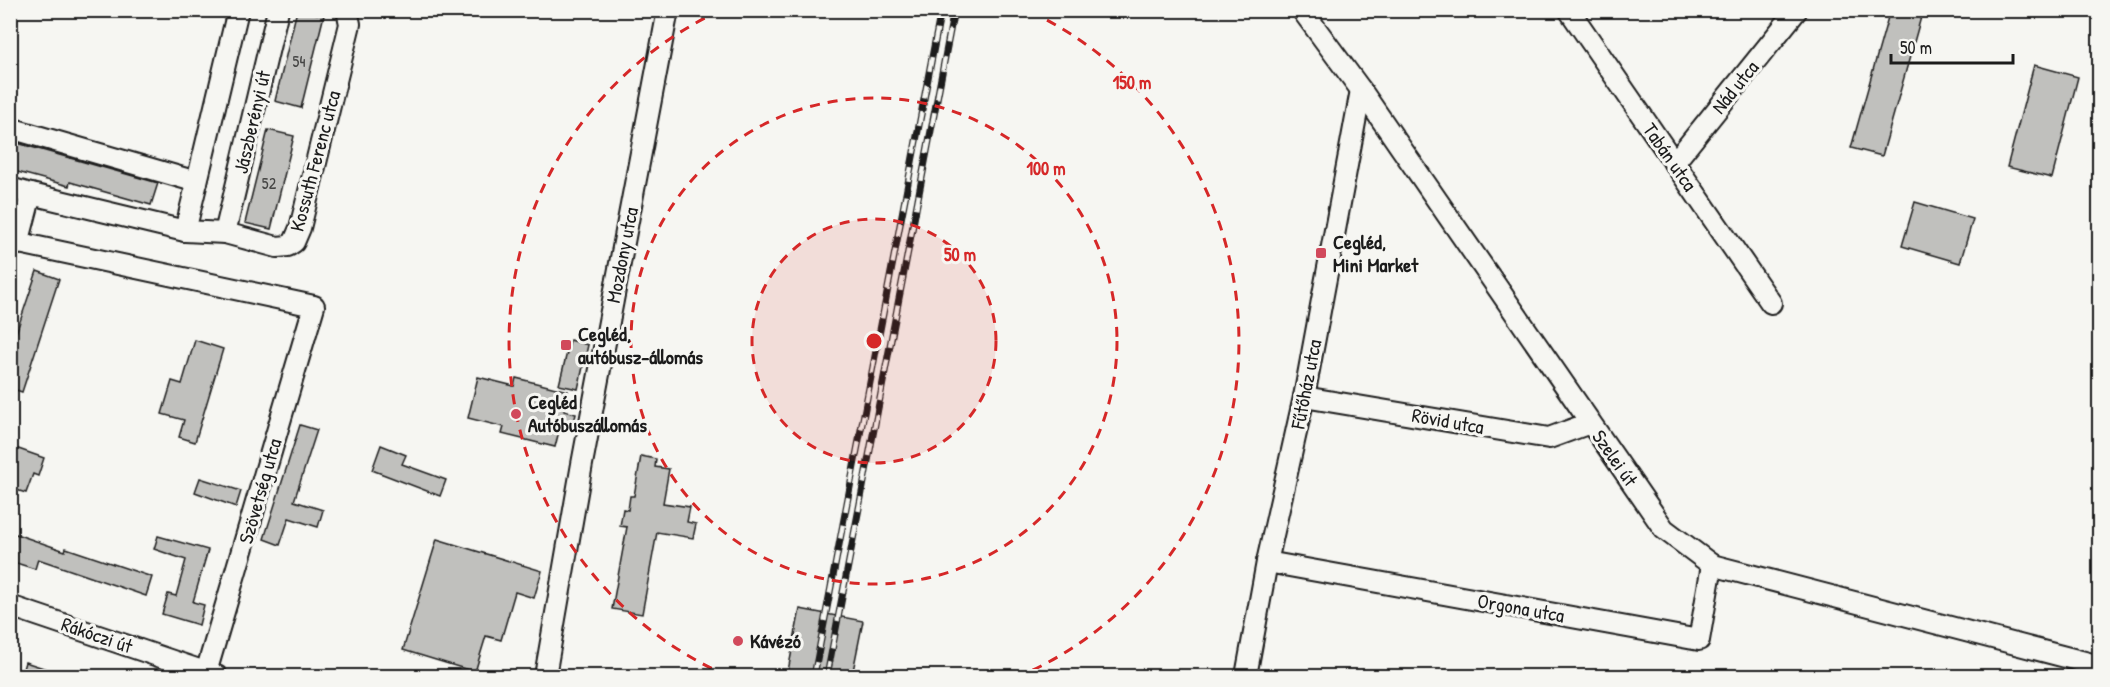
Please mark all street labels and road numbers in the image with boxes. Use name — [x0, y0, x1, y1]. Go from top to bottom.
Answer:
street label: Nád utca — [1705, 54, 1765, 119]
street label: Jászberényi út — [227, 67, 277, 176]
street label: Kossuth Ferenc utca — [283, 87, 346, 234]
street label: Tabán utca — [1637, 117, 1704, 196]
street label: Mozdony utca — [599, 205, 644, 305]
street label: Fűtőház utca — [1283, 337, 1327, 432]
street label: Rövid utca — [1410, 401, 1486, 440]
street label: Szelei út — [1586, 424, 1645, 492]
street label: Szövetség utca — [232, 435, 287, 547]
street label: Orgona utca — [1476, 587, 1567, 628]
street label: Rákóczi út — [58, 610, 137, 660]

